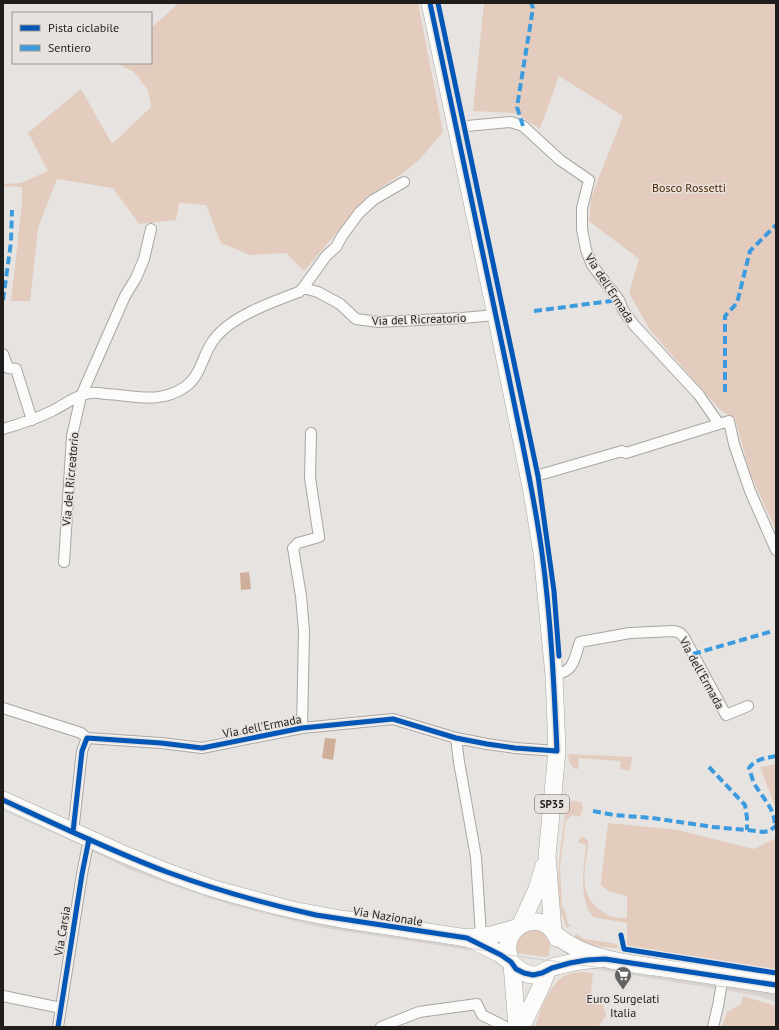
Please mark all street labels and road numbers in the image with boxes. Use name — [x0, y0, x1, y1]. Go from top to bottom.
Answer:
street label: Via dell'Ermada — [581, 250, 638, 326]
street label: Via del Ricreatorio — [371, 310, 466, 328]
street label: Via del Ricreatorio — [58, 431, 82, 528]
street label: Via dell'Ermada — [676, 634, 728, 712]
street label: Via dell'Ermada — [220, 711, 303, 741]
road number: SP35 — [535, 795, 569, 813]
street label: Via Nazionale — [351, 903, 424, 929]
street label: Via Carsia — [51, 905, 73, 958]

